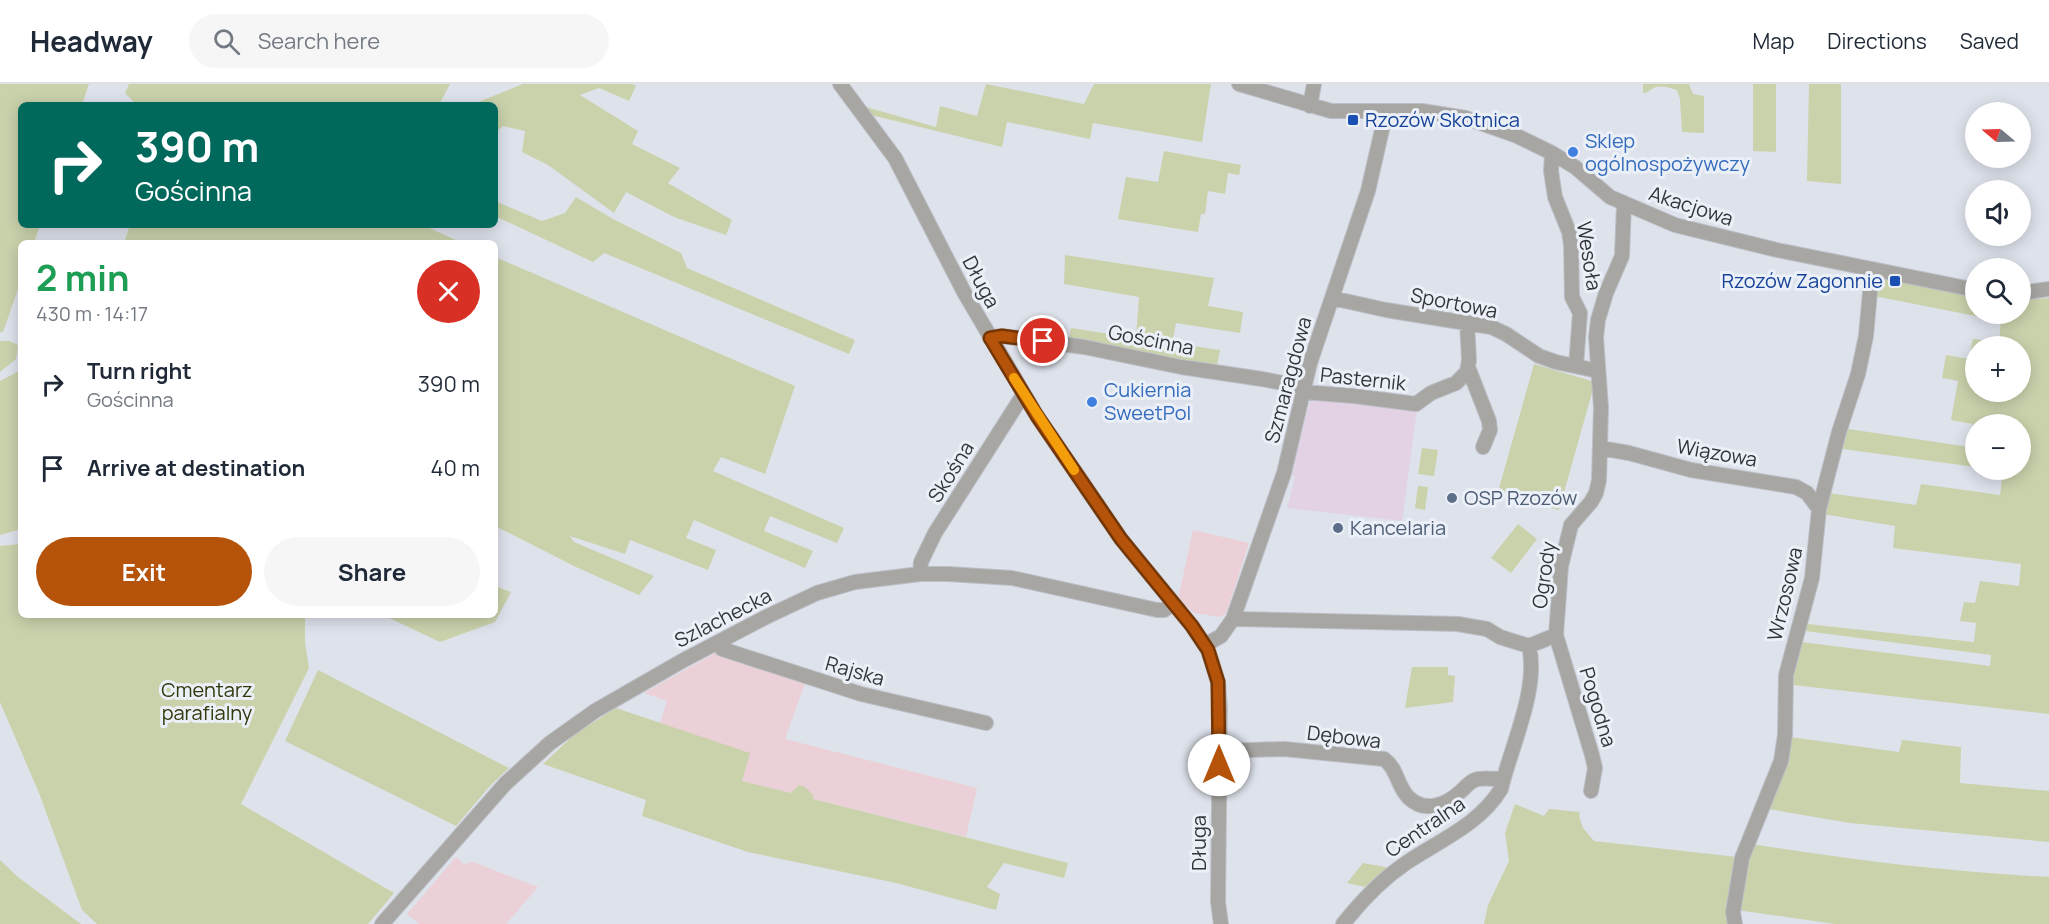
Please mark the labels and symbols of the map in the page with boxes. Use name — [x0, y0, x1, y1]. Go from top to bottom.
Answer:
north arrow — [1965, 102, 2031, 168]
place label: Rzozów Skotnica — [1365, 106, 1520, 133]
marker: Rzozów Skotnica — [1346, 113, 1360, 127]
place label: Sklep ogólnospożywczy — [1585, 127, 1751, 177]
marker: Sklep ogólnospożywczy — [1566, 145, 1580, 159]
street label: Akacjowa — [1646, 179, 1737, 232]
street label: Wesoła — [1571, 219, 1608, 292]
street label: Długa — [956, 251, 1006, 313]
place label: Rzozów Zagonnie — [1721, 267, 1883, 294]
marker: Rzozów Zagonnie — [1888, 274, 1902, 288]
street label: Sportowa — [1408, 281, 1500, 324]
street label: Szmaragdowa — [1258, 314, 1317, 446]
pin — [1017, 315, 1068, 366]
street label: Gościnna — [1106, 318, 1196, 361]
street label: Pasternik — [1319, 361, 1408, 397]
place label: Cukiernia SweetPol — [1104, 376, 1191, 426]
marker: Cukiernia SweetPol — [1085, 395, 1099, 409]
street label: Wiązowa — [1675, 432, 1759, 473]
street label: Skośna — [921, 436, 980, 507]
place label: OSP Rzozów — [1464, 484, 1577, 511]
marker: OSP Rzozów — [1445, 491, 1459, 505]
place label: Kancelaria — [1350, 514, 1446, 541]
marker: Kancelaria — [1331, 521, 1345, 535]
street label: Ogrody — [1525, 539, 1562, 610]
street label: Wrzosowa — [1761, 544, 1808, 643]
street label: Szlachecka — [670, 582, 776, 654]
street label: Rajska — [822, 649, 888, 692]
street label: Pogodna — [1574, 664, 1623, 750]
park label: Cmentarz parafialny — [161, 676, 253, 726]
street label: Dębowa — [1306, 719, 1383, 754]
position arrow — [1187, 733, 1251, 797]
street label: Centralna — [1379, 790, 1470, 863]
street label: Długa — [1185, 815, 1212, 871]

